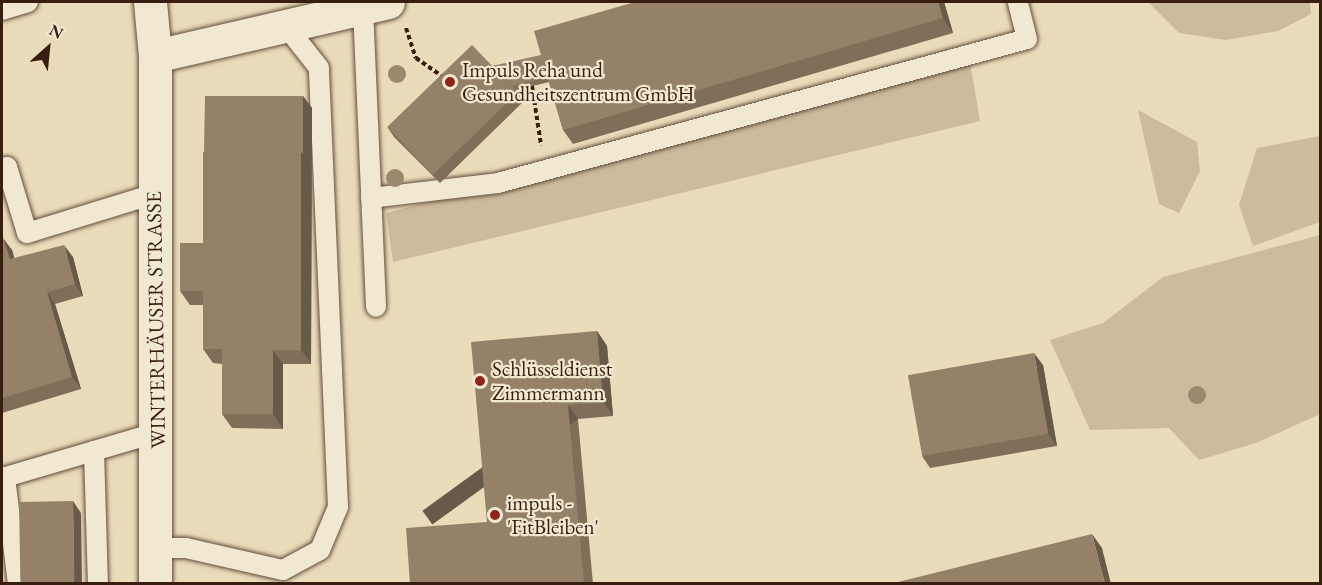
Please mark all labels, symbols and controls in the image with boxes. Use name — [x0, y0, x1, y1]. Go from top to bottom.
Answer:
north arrow — [18, 18, 78, 78]
text: N — [46, 19, 67, 44]
place label: Impuls Reha und Gesundheitszentrum GmbH — [462, 57, 694, 107]
marker: Impuls Reha und Gesundheitszentrum GmbH — [443, 75, 457, 89]
street label: WINTERHÄUSER STRASSE — [141, 191, 171, 449]
place label: Schlüsseldienst Zimmermann — [492, 356, 612, 406]
marker: Schlüsseldienst Zimmermann — [473, 374, 487, 388]
place label: impuls - 'FitBleiben' — [507, 490, 599, 540]
marker: impuls - 'FitBleiben' — [488, 508, 502, 522]

